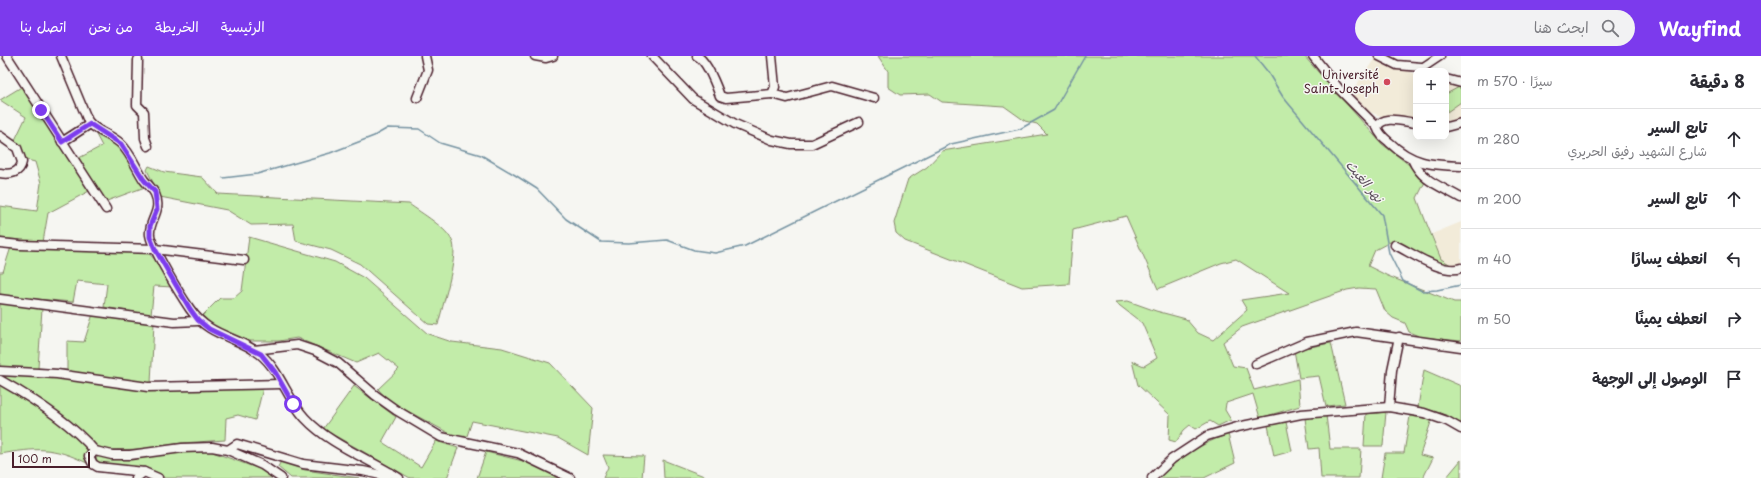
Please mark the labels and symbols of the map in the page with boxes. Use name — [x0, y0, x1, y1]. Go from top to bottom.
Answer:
place label: Université Saint-Joseph — [1304, 65, 1379, 97]
marker: Université Saint-Joseph — [1382, 77, 1392, 87]
route end — [32, 101, 50, 119]
water label: نهر الغيث — [1342, 155, 1390, 207]
route start — [284, 395, 302, 413]
scale bar — [12, 450, 90, 469]

